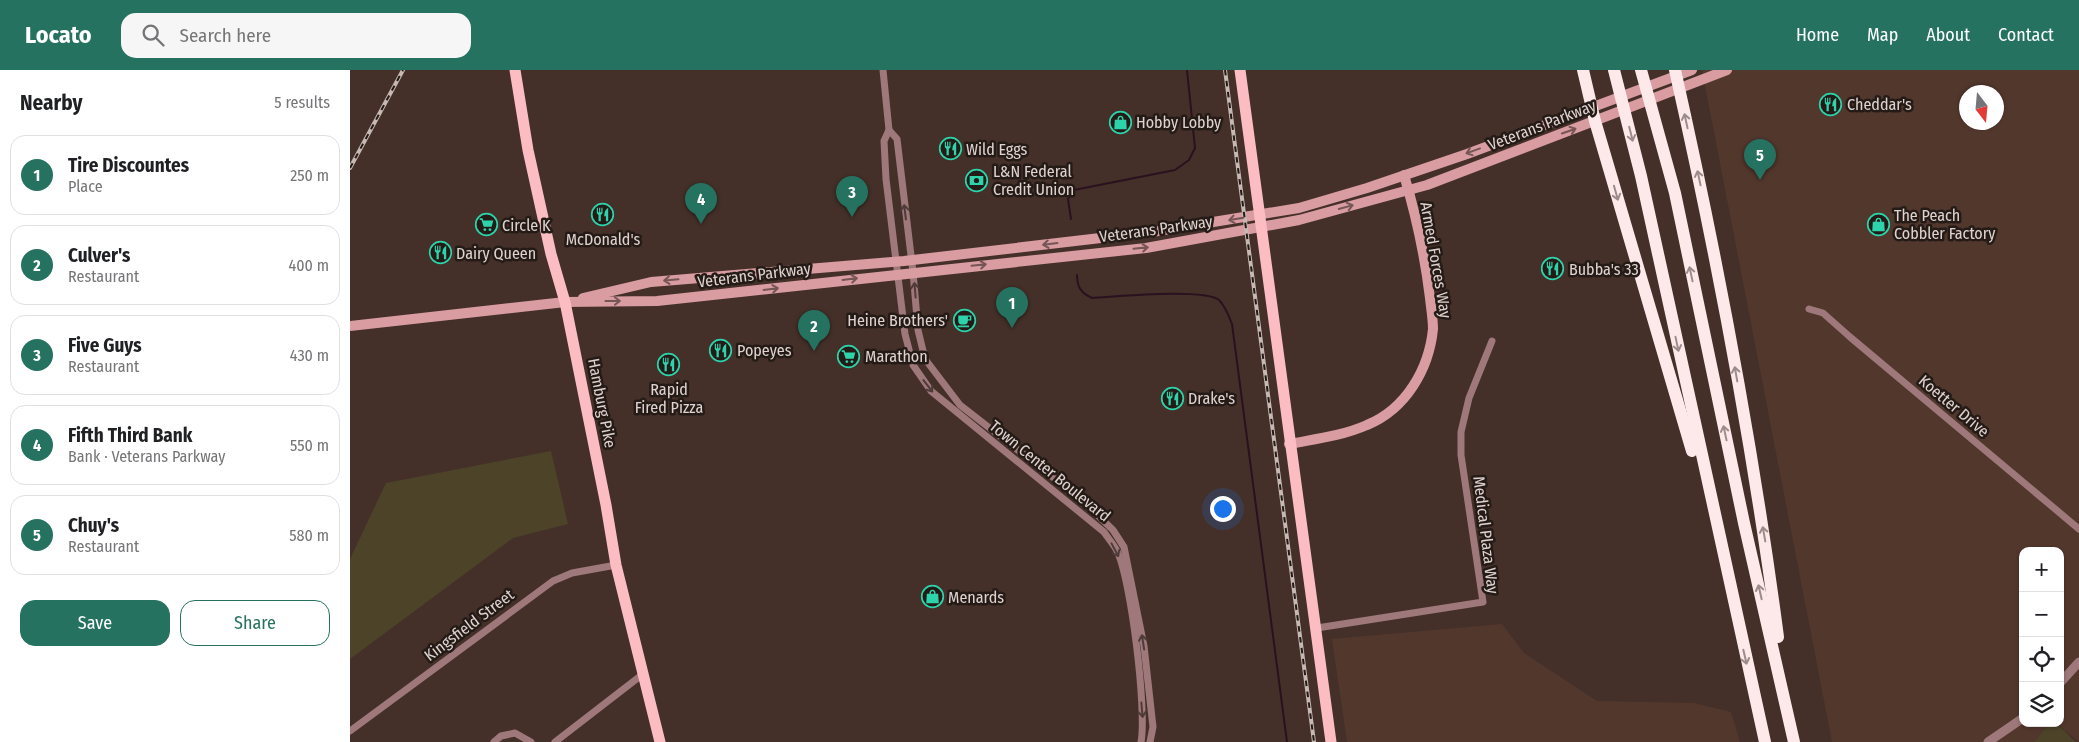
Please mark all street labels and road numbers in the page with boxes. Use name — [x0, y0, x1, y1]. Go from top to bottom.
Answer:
street label: Veterans Parkway — [1485, 95, 1599, 154]
street label: Armed Forces Way — [1416, 200, 1456, 321]
street label: Veterans Parkway — [1098, 212, 1215, 246]
street label: Veterans Parkway — [696, 259, 813, 291]
street label: Hamburg Pike — [584, 357, 620, 450]
street label: Koetter Drive — [1915, 371, 1993, 441]
street label: Town Center Boulevard — [986, 416, 1114, 526]
street label: Medical Plaza Way — [1469, 475, 1503, 596]
street label: Kingsfield Street — [420, 585, 518, 665]

